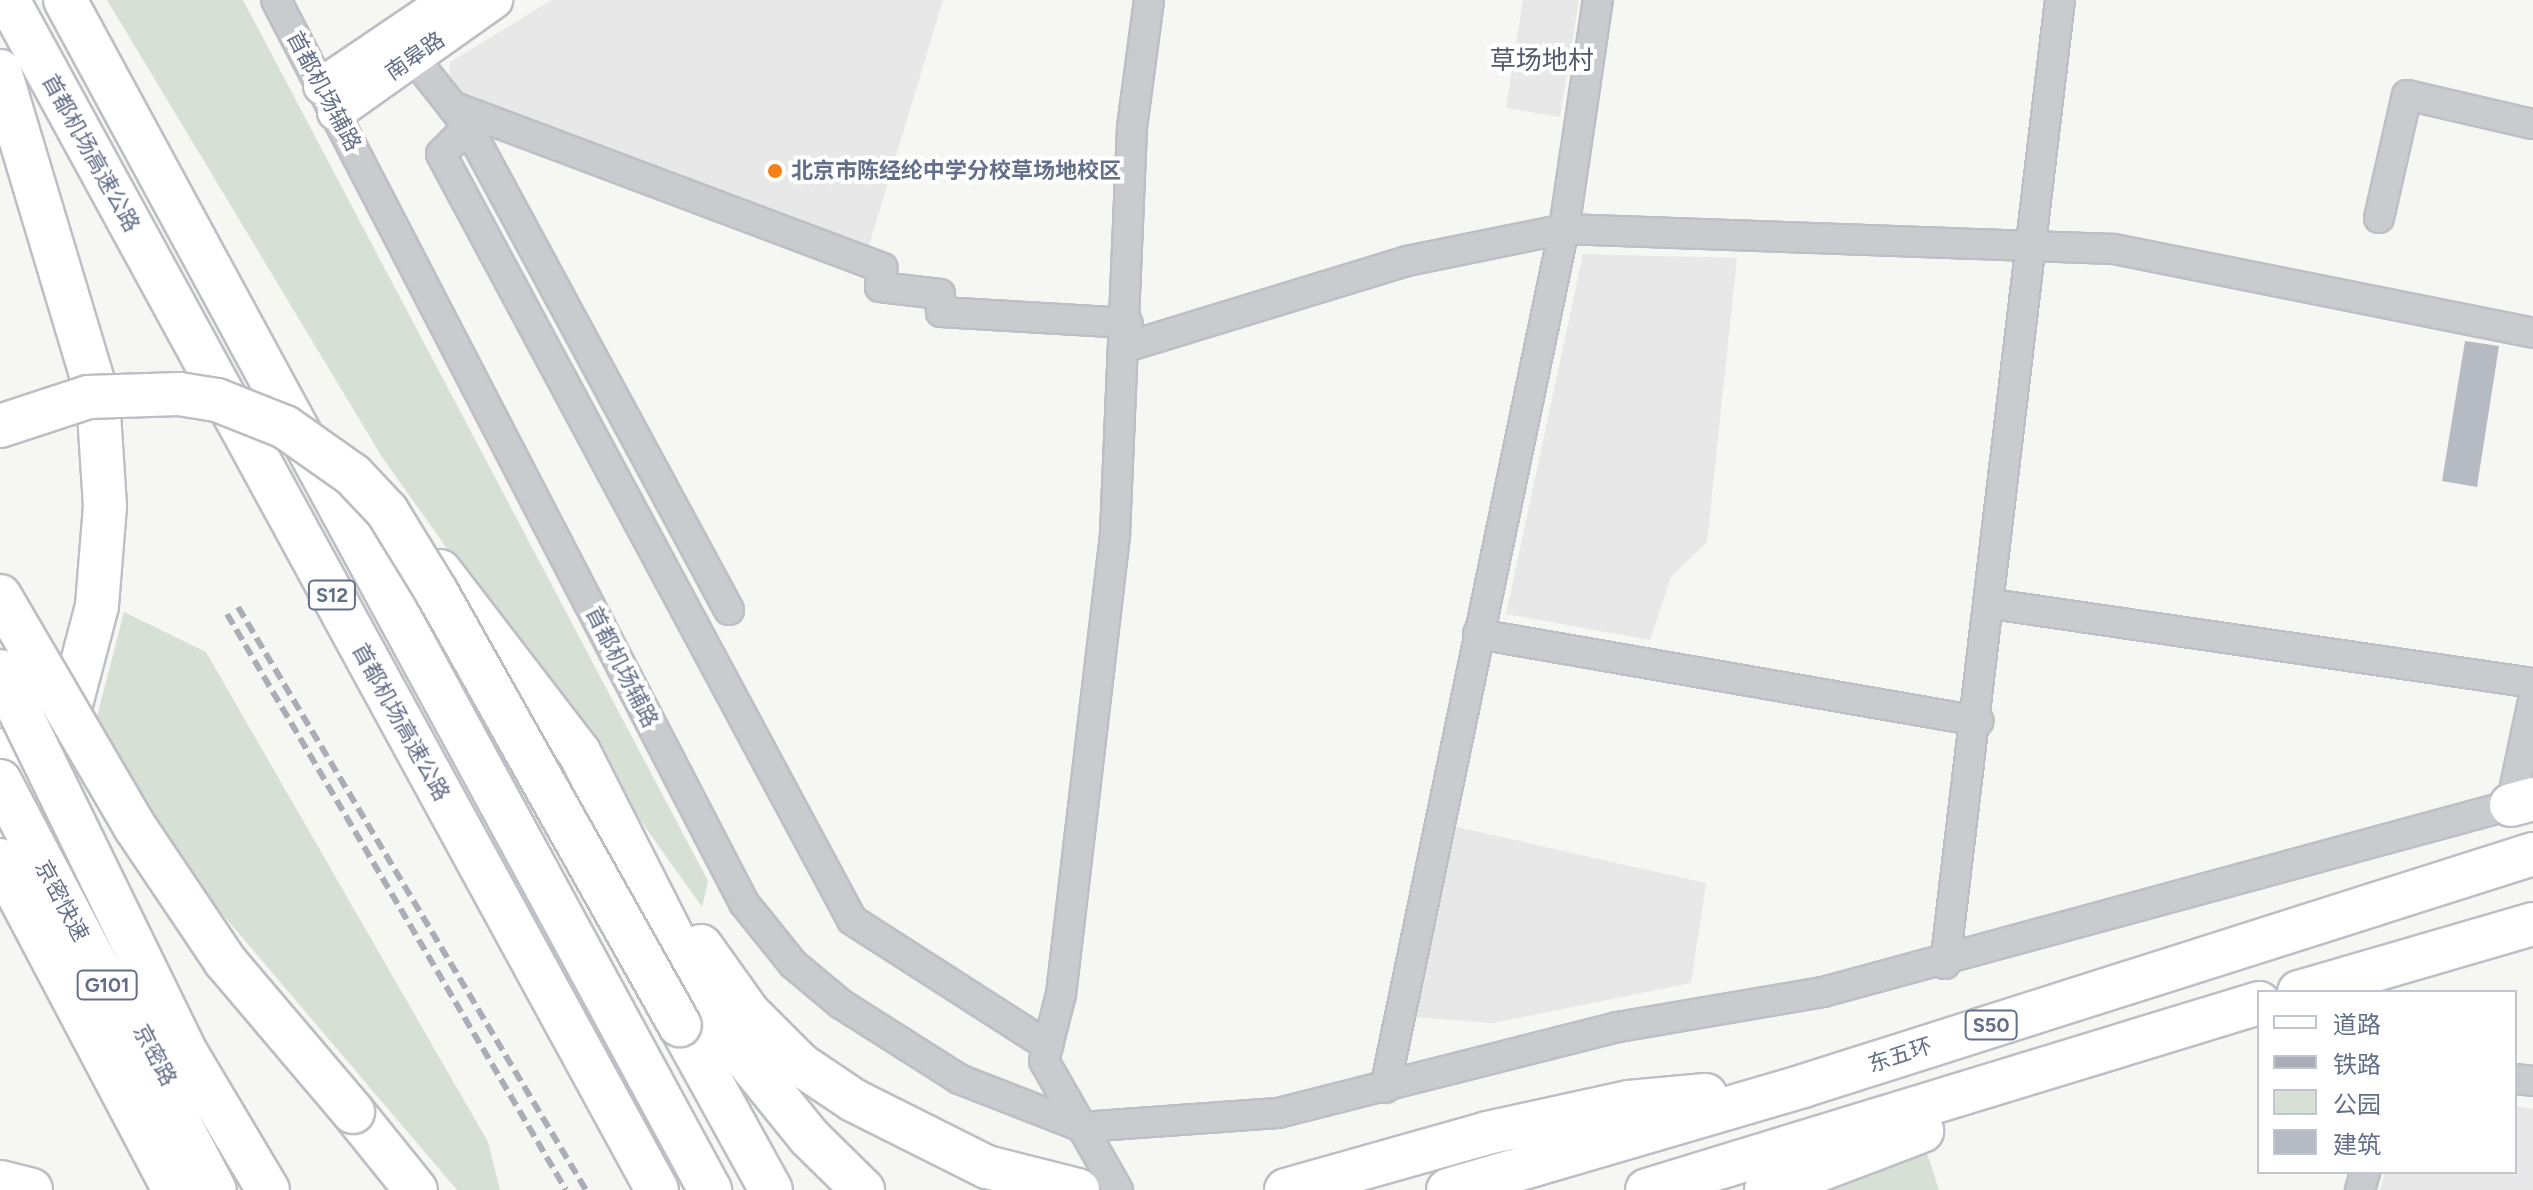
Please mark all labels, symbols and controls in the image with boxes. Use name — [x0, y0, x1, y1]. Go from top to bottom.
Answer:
street label: 南皋路 — [380, 26, 450, 86]
street label: 首都机场辅路 — [281, 27, 367, 155]
district label: 草场地村 — [1490, 45, 1594, 77]
street label: 首都机场高速公路 — [37, 70, 145, 236]
place label: 北京市陈经纶中学分校草场地校区 — [791, 158, 1121, 184]
marker: 北京市陈经纶中学分校草场地校区 — [766, 162, 784, 180]
road number: S12 — [306, 579, 358, 611]
street label: 首都机场辅路 — [580, 602, 664, 732]
street label: 首都机场高速公路 — [347, 639, 455, 805]
street label: 京密快速 — [30, 856, 94, 946]
road number: G101 — [75, 969, 139, 1001]
legend — [2257, 990, 2517, 1174]
road number: S50 — [1963, 1009, 2019, 1041]
text: 道路 — [2333, 1010, 2381, 1039]
street label: 京密路 — [128, 1020, 182, 1090]
street label: 东五环 — [1865, 1032, 1935, 1078]
text: 铁路 — [2333, 1050, 2381, 1079]
text: 公园 — [2333, 1090, 2381, 1119]
text: 建筑 — [2333, 1130, 2381, 1159]

